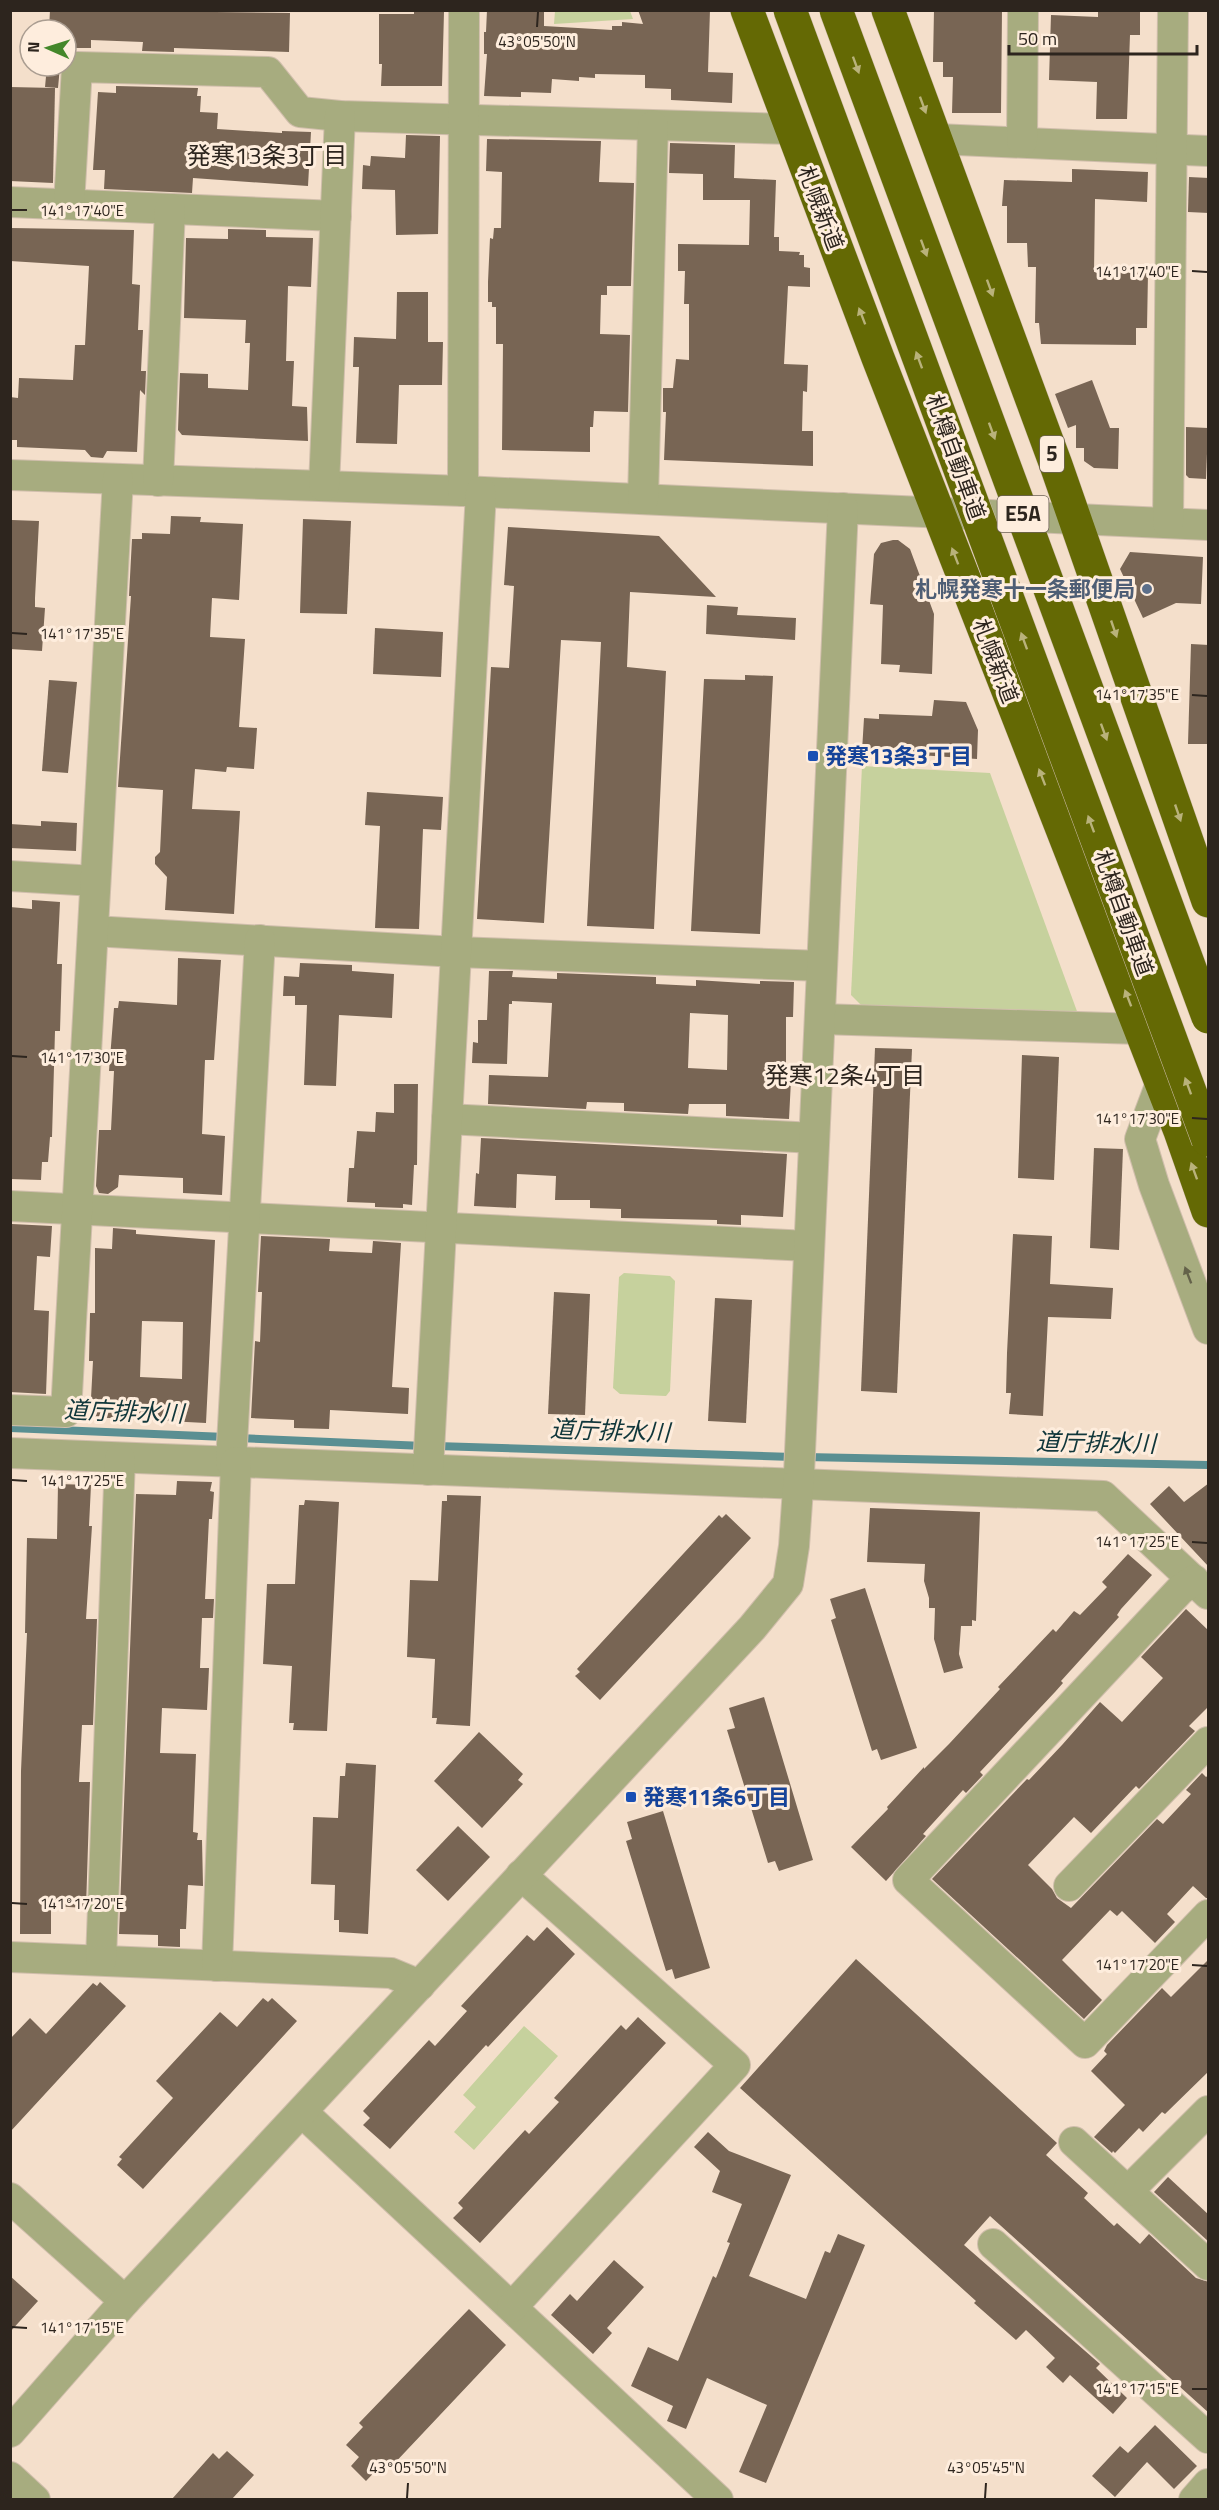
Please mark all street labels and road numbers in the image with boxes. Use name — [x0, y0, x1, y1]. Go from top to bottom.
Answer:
street label: 札幌新道 — [789, 161, 853, 255]
street label: 札樽自動車道 — [917, 389, 995, 525]
road number: 5 — [1040, 436, 1064, 472]
road number: E5A — [998, 496, 1048, 532]
street label: 札幌新道 — [964, 614, 1028, 708]
street label: 札樽自動車道 — [1085, 845, 1163, 981]

